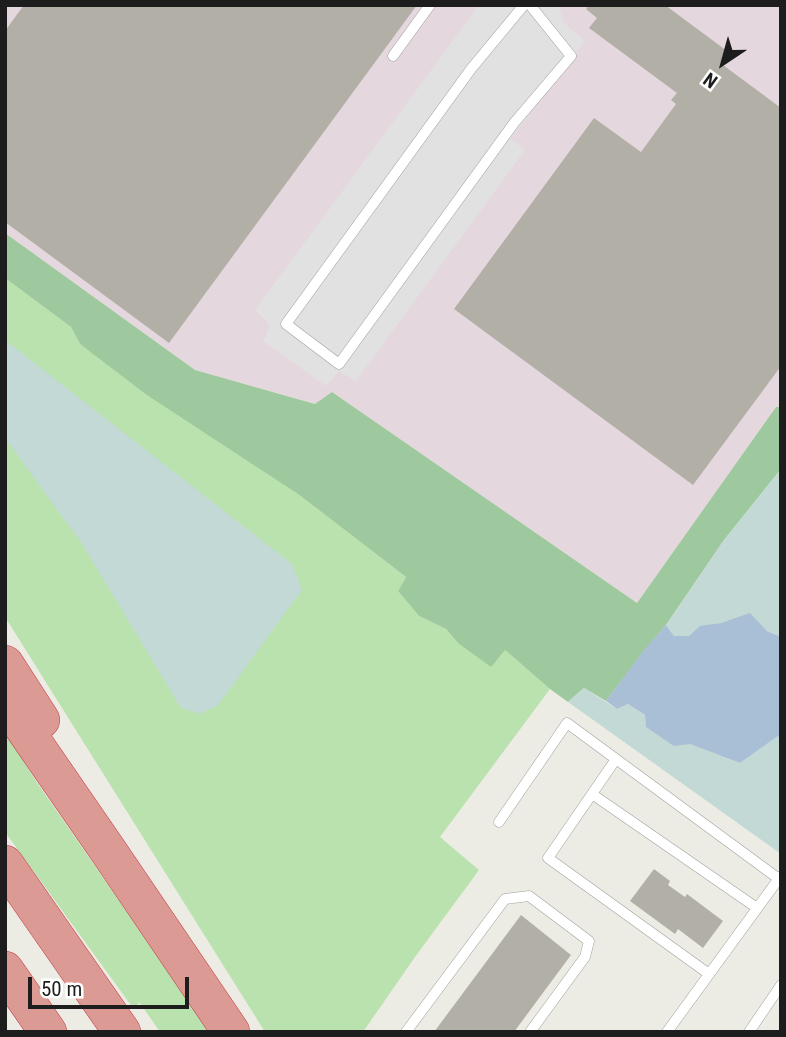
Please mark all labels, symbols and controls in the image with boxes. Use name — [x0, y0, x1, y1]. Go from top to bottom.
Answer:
north arrow — [688, 28, 758, 98]
text: N — [699, 68, 722, 93]
scale bar — [32, 964, 192, 1008]
text: 50 m — [41, 977, 82, 1001]

